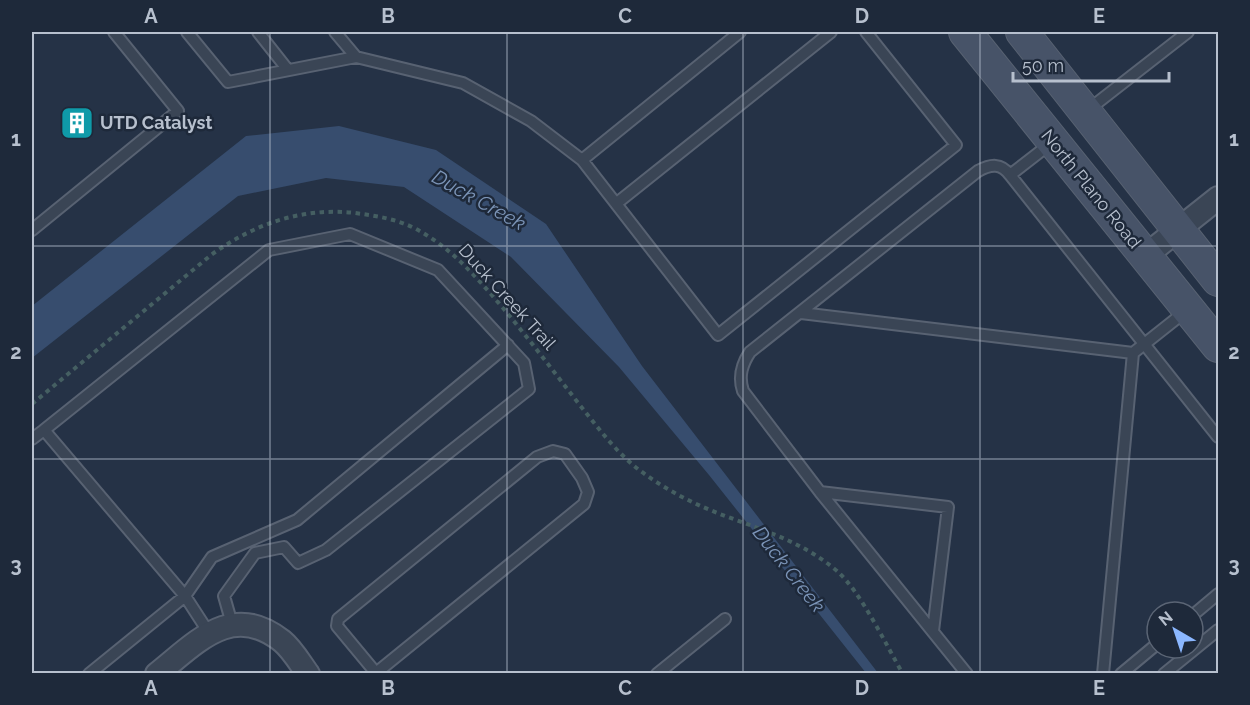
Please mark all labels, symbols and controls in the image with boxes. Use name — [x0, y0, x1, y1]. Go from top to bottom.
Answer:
text: A — [144, 4, 158, 28]
text: B — [381, 4, 395, 28]
text: C — [618, 4, 632, 28]
text: D — [855, 4, 869, 28]
text: E — [1093, 4, 1105, 28]
scale bar — [1013, 45, 1169, 83]
text: 50 m — [1022, 55, 1064, 76]
building icon: UTD Catalyst — [59, 105, 95, 141]
place label: UTD Catalyst — [100, 112, 212, 133]
street label: North Plano Road — [1037, 125, 1146, 252]
text: 1 — [11, 127, 21, 151]
text: 1 — [1229, 127, 1239, 151]
water label: Duck Creek — [428, 164, 530, 236]
street label: Duck Creek Trail — [454, 239, 560, 354]
text: 2 — [10, 340, 22, 364]
text: 2 — [1228, 340, 1240, 364]
water label: Duck Creek — [748, 521, 830, 617]
text: 3 — [10, 553, 22, 577]
text: 3 — [1228, 553, 1240, 577]
north arrow — [1145, 600, 1205, 660]
text: N — [1155, 608, 1177, 630]
text: A — [144, 676, 158, 700]
text: B — [381, 676, 395, 700]
text: C — [618, 676, 632, 700]
text: D — [855, 676, 869, 700]
text: E — [1093, 676, 1105, 700]

